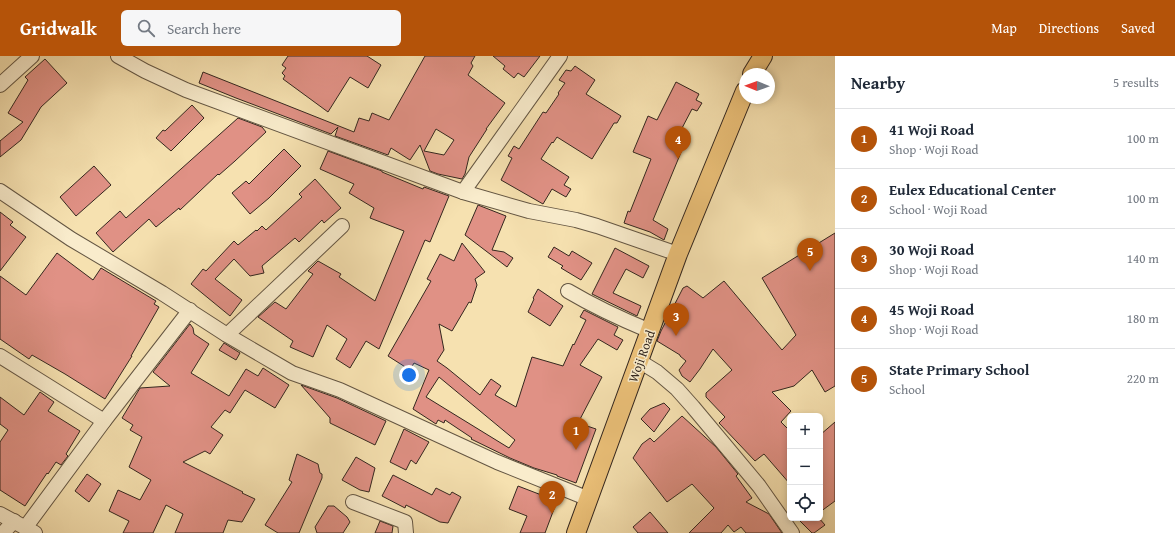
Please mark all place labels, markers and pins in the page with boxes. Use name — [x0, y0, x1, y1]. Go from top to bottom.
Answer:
pin: 4 — [665, 126, 691, 159]
pin: 5 — [797, 238, 823, 271]
pin: 3 — [663, 303, 689, 336]
pin: 1 — [563, 417, 589, 450]
pin: 2 — [539, 481, 565, 514]

